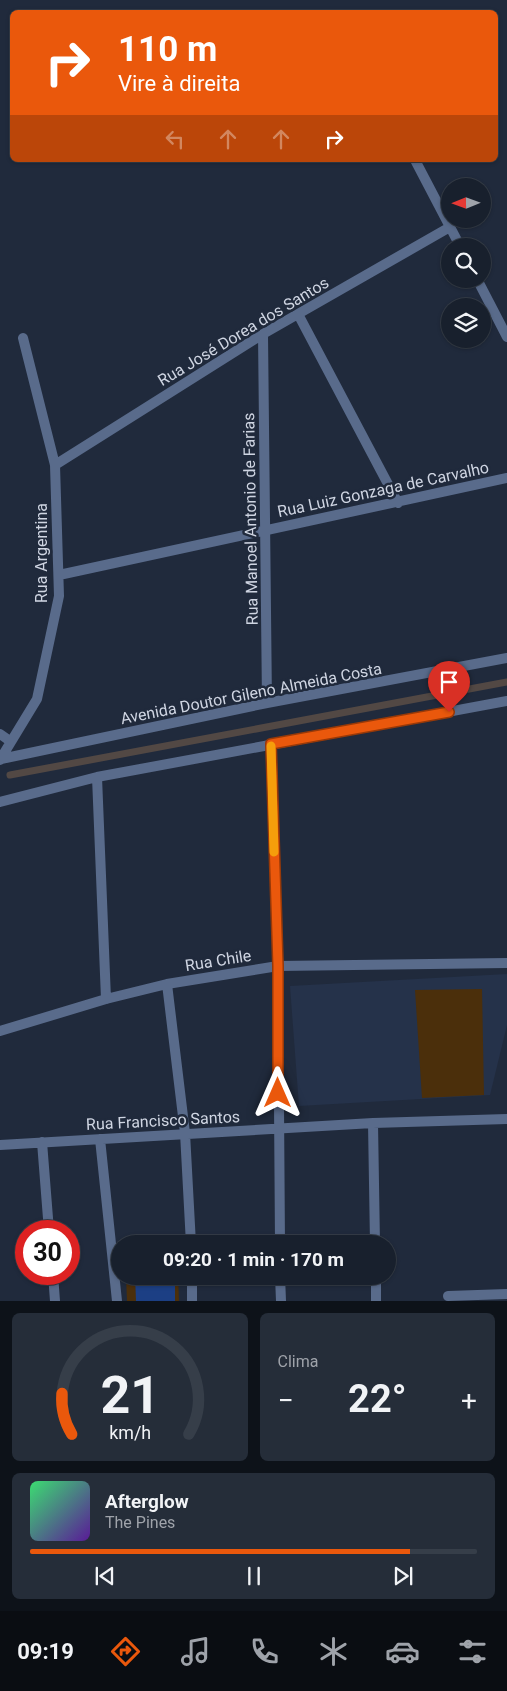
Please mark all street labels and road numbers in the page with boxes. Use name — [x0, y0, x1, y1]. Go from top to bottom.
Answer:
street label: Rua José Dorea dos Santos — [154, 273, 332, 390]
street label: Rua Manoel Antonio de Farias — [239, 413, 262, 625]
street label: Rua Luiz Gonzaga de Carvalho — [276, 458, 491, 521]
street label: Rua Argentina — [32, 503, 51, 603]
street label: Avenida Doutor Gileno Almeida Costa — [119, 659, 383, 728]
street label: Rua Chile — [184, 946, 253, 975]
street label: Rua Francisco Santos — [86, 1107, 240, 1134]

